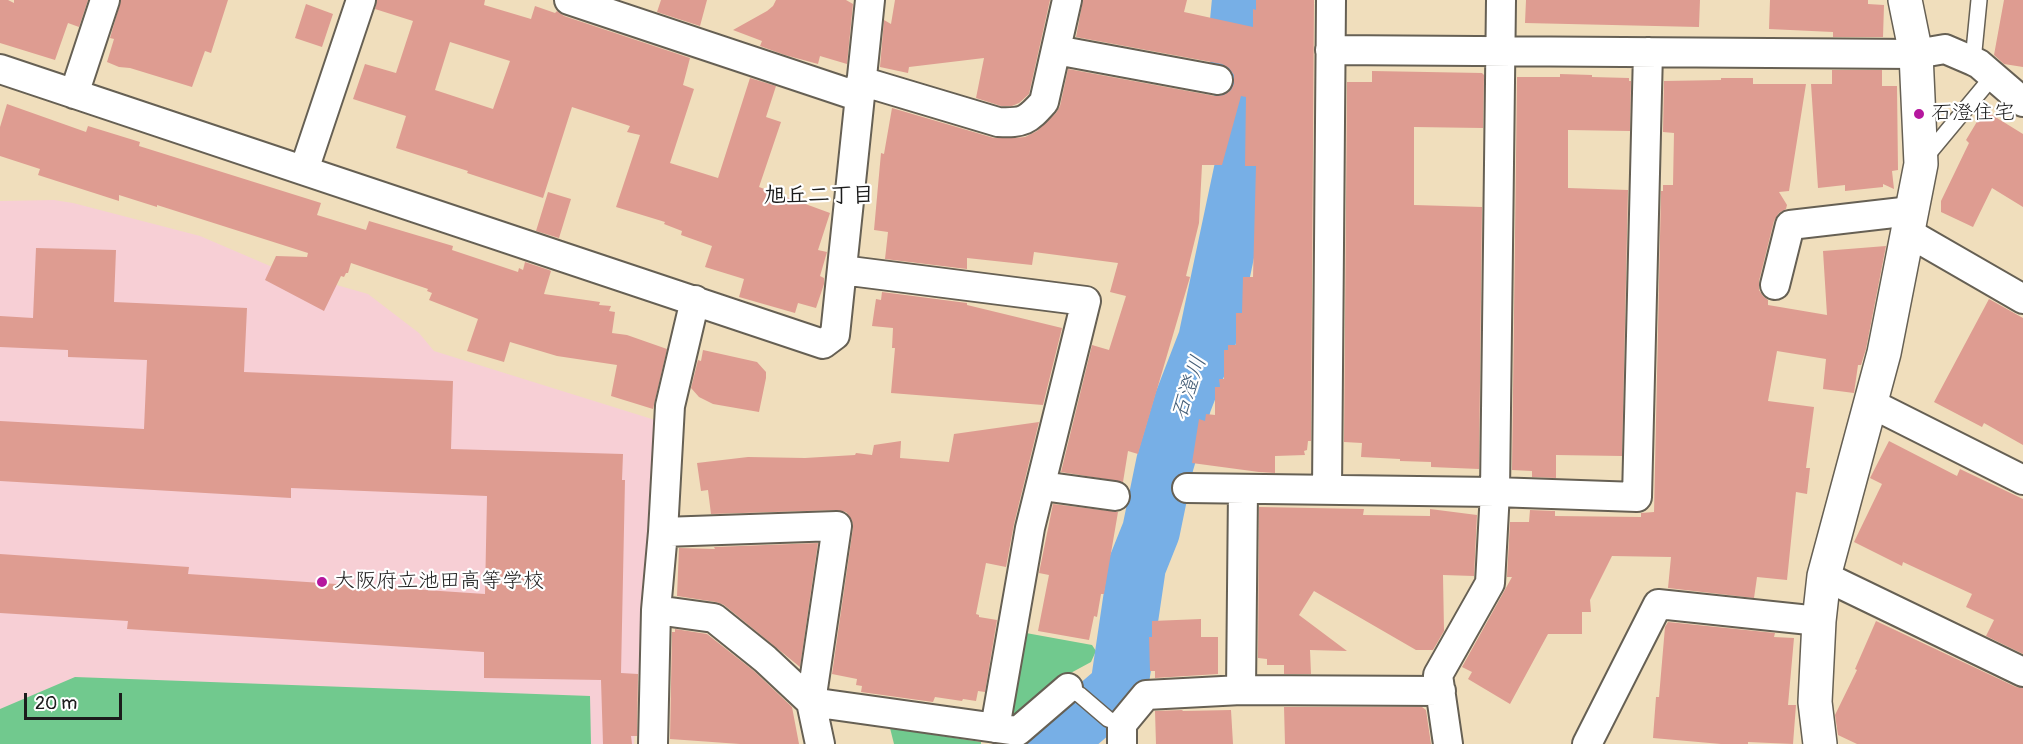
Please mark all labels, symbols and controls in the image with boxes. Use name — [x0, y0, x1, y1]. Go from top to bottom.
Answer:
place label: 石澄住宅 — [1931, 101, 2015, 127]
marker: 石澄住宅 — [1912, 107, 1926, 121]
district label: 旭丘二丁目 — [764, 183, 874, 209]
water label: 石澄川 — [1167, 353, 1213, 423]
place label: 大阪府立池田高等学校 — [334, 569, 544, 595]
marker: 大阪府立池田高等学校 — [315, 575, 329, 589]
scale bar — [27, 681, 124, 719]
text: 20 m — [35, 692, 77, 715]

